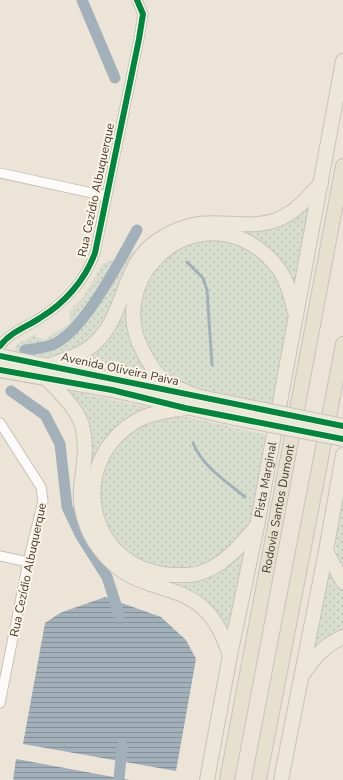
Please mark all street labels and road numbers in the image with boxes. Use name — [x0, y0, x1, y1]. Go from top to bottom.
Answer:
street label: Rua Cezídio Albuquerque — [74, 122, 118, 258]
street label: Avenida Oliveira Paiva — [59, 349, 181, 389]
street label: Pista Marginal — [251, 440, 281, 519]
street label: Rodovia Santos Dumont — [258, 442, 298, 574]
street label: Rua Cezídio Albuquerque — [6, 502, 50, 638]

